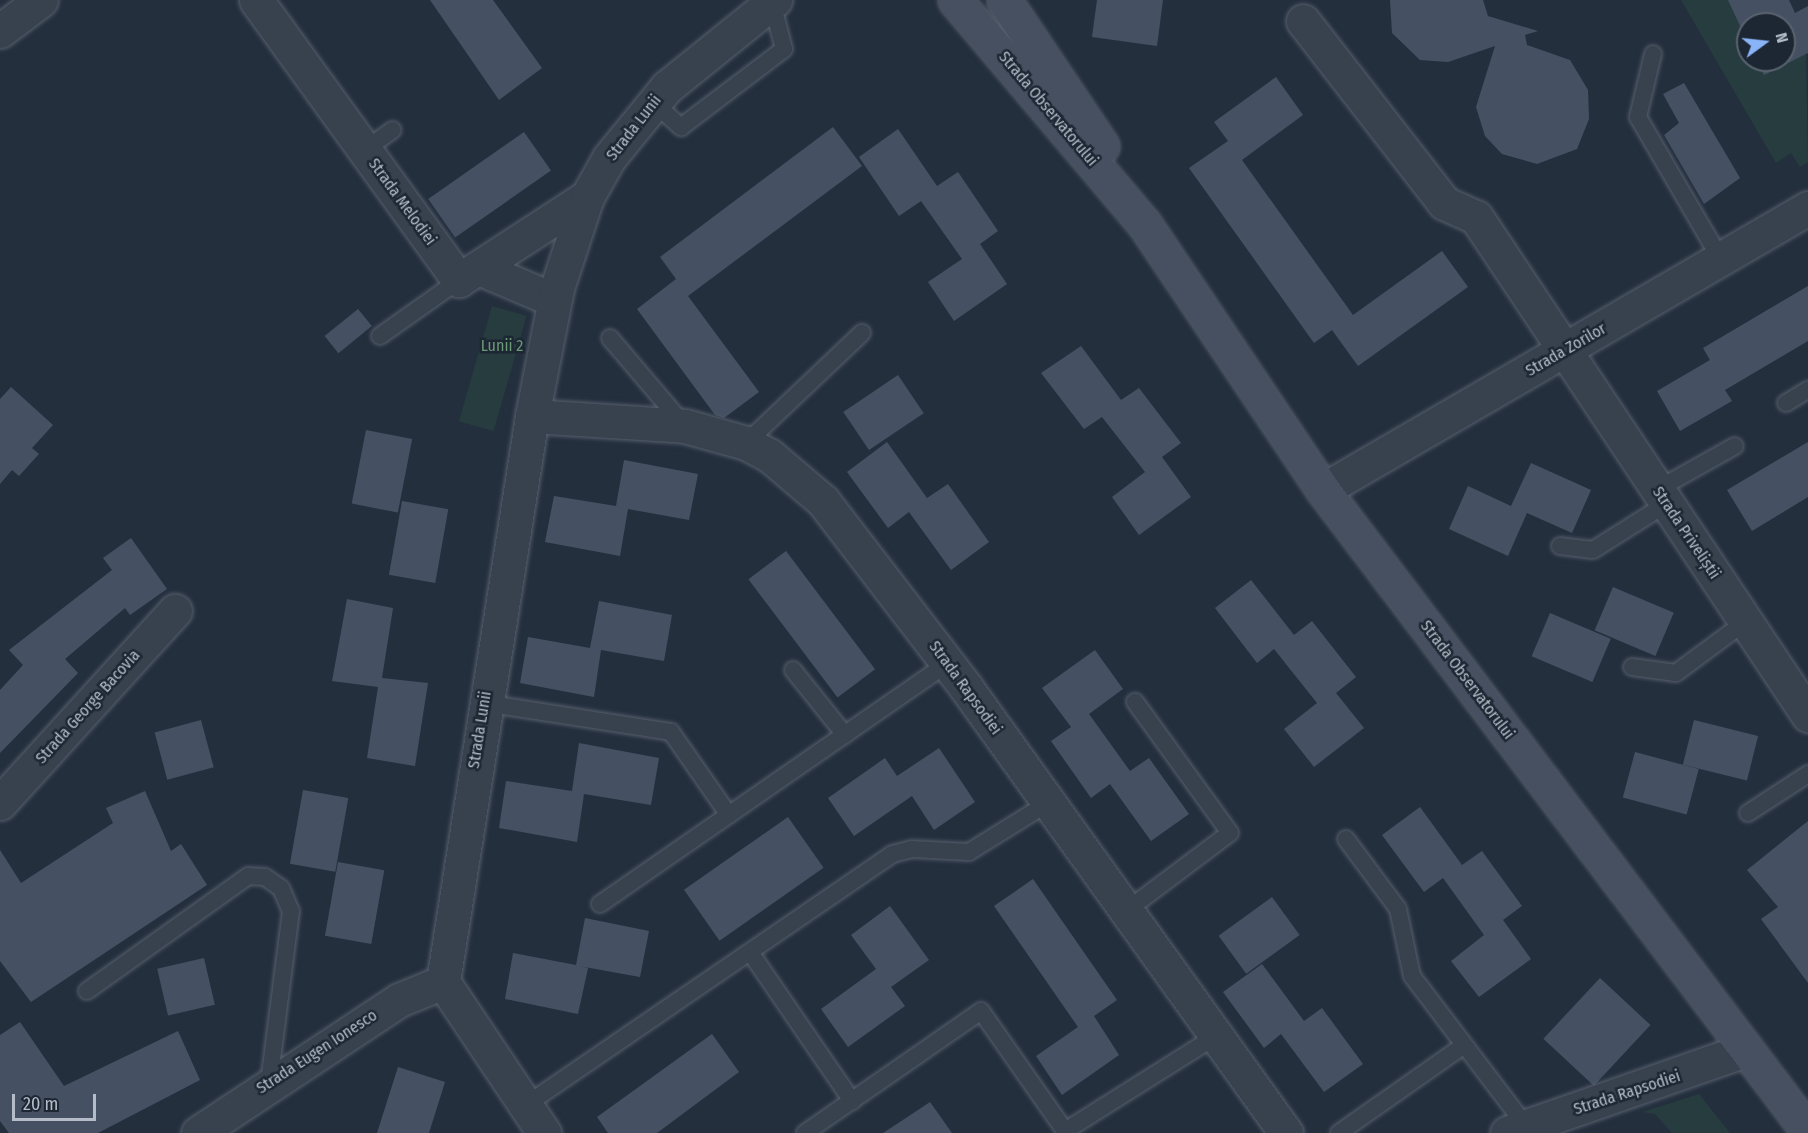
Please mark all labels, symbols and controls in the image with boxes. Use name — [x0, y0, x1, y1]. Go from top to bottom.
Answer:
north arrow — [1736, 12, 1796, 72]
text: N — [1772, 31, 1792, 45]
street label: Strada Observatorului — [994, 48, 1102, 170]
street label: Strada Lunii — [602, 91, 666, 165]
street label: Strada Melodiei — [364, 155, 440, 249]
street label: Strada Zorilor — [1522, 319, 1610, 381]
park label: Lunii 2 — [481, 336, 523, 356]
street label: Strada Priveliștii — [1648, 483, 1724, 583]
street label: Strada Observatorului — [1416, 617, 1518, 743]
street label: Strada Rapsodiei — [925, 637, 1005, 739]
street label: Strada George Bacovia — [32, 646, 144, 768]
street label: Strada Lunii — [464, 690, 496, 770]
street label: Strada Eugen Ionesco — [253, 1006, 381, 1098]
street label: Strada Rapsodiei — [1571, 1067, 1683, 1119]
scale bar — [15, 1082, 99, 1120]
text: 20 m — [23, 1093, 58, 1115]

